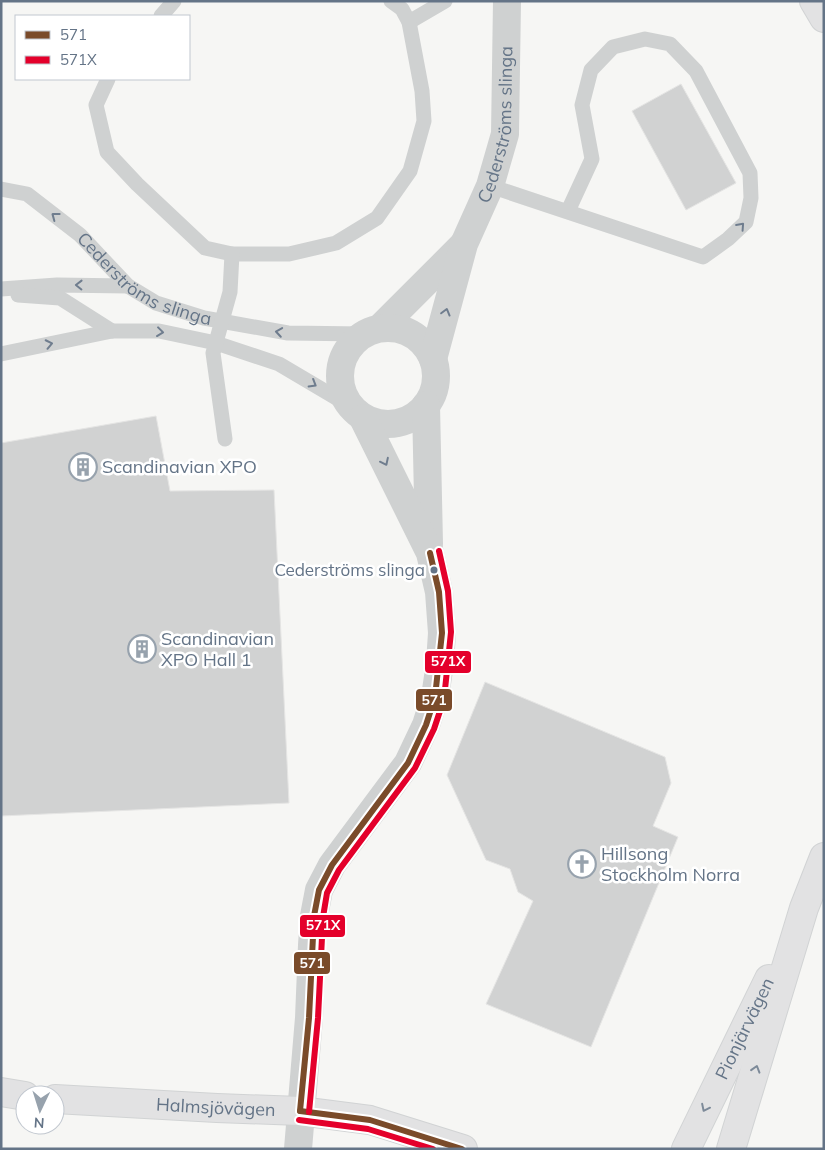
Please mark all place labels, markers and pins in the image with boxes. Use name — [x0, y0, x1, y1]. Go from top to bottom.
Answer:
building icon: Scandinavian XPO — [68, 452, 98, 482]
place label: Scandinavian XPO — [102, 455, 257, 478]
place label: Cederströms slinga — [274, 559, 425, 580]
marker: Cederströms slinga — [429, 565, 439, 575]
place label: Scandinavian XPO Hall 1 — [161, 627, 274, 671]
building icon: Scandinavian XPO Hall 1 — [127, 634, 157, 664]
place label: Hillsong Stockholm Norra — [601, 842, 740, 886]
church icon: Hillsong Stockholm Norra — [567, 849, 597, 879]

